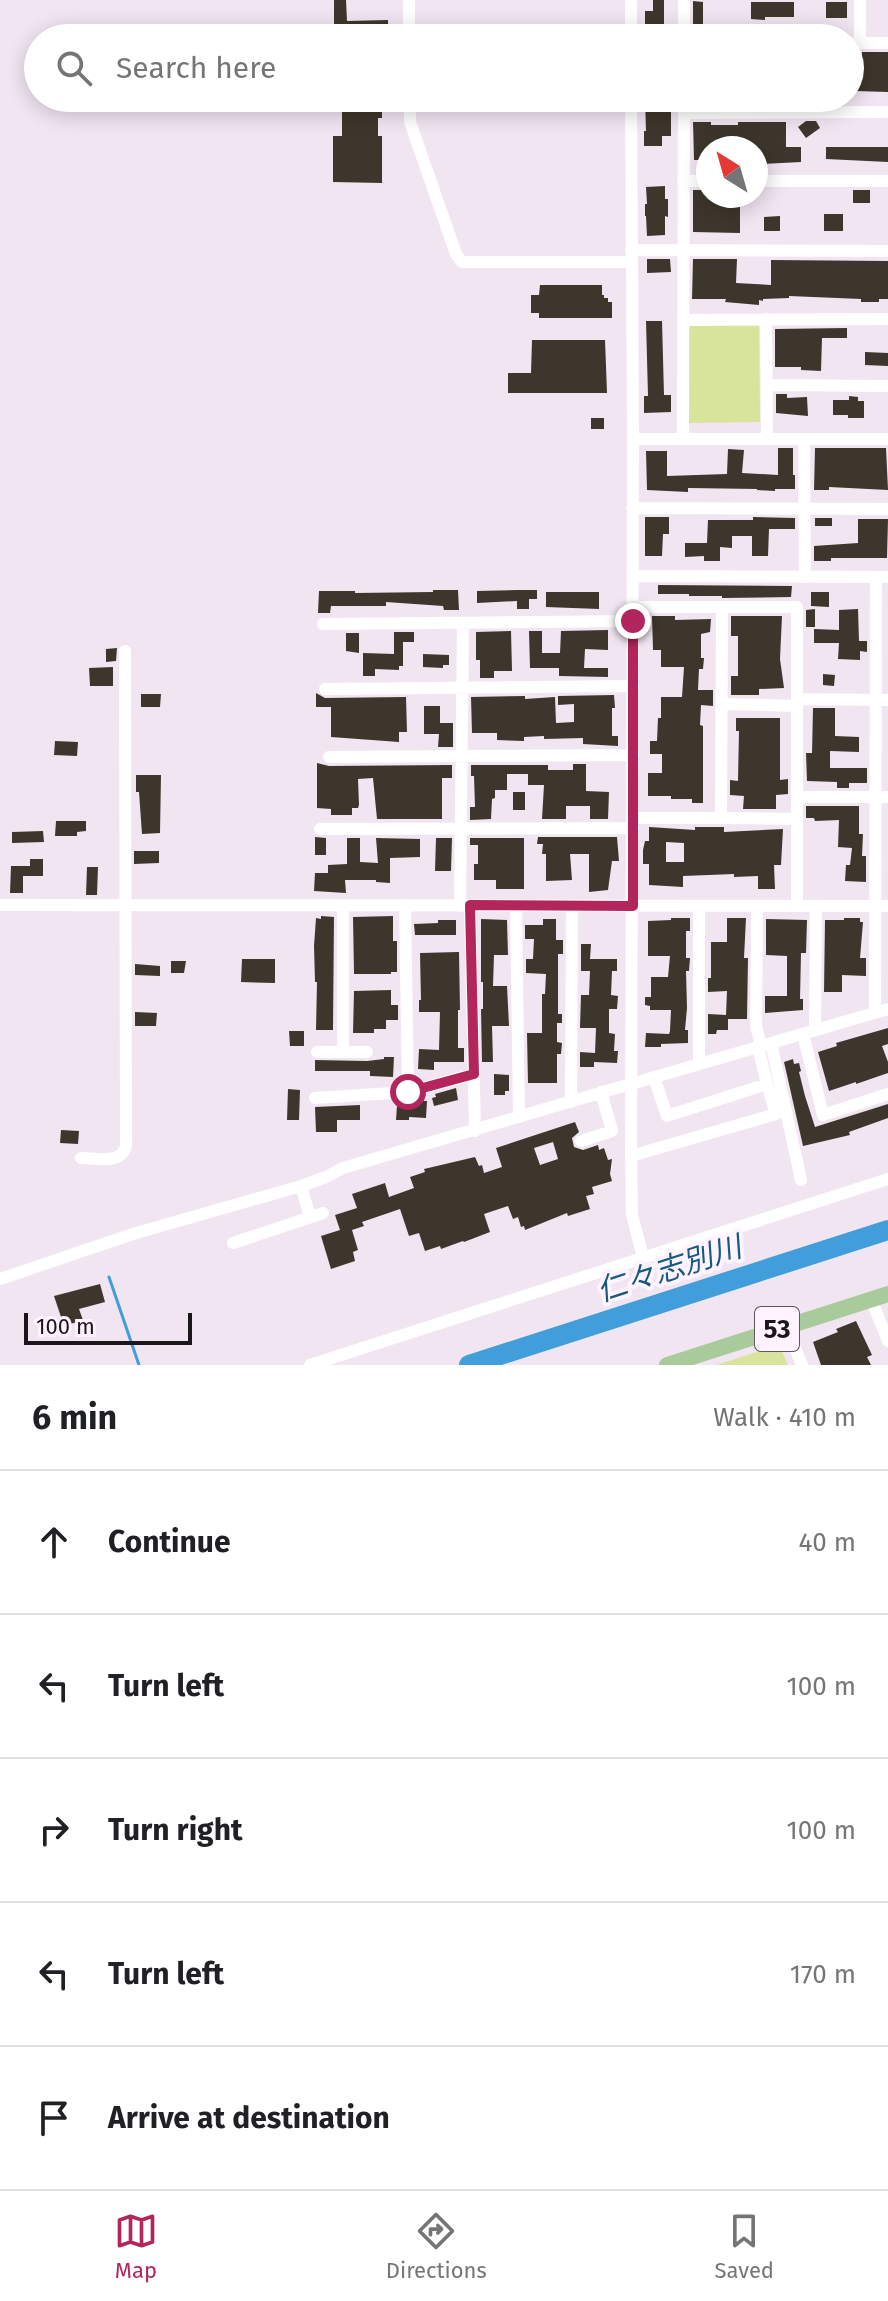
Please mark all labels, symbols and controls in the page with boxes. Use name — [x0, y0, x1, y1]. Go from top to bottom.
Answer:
search box — [24, 24, 864, 112]
icon: search — [52, 46, 96, 90]
text: Search here — [116, 50, 276, 86]
north arrow — [696, 136, 768, 208]
route end — [615, 603, 651, 639]
route start — [390, 1074, 426, 1110]
water label: 仁々志別川 — [592, 1228, 749, 1309]
road number: 53 — [755, 1307, 799, 1351]
scale bar — [24, 1309, 192, 1345]
text: 100 m — [36, 1313, 95, 1340]
text: 6 min — [32, 1397, 117, 1438]
text: Walk · 410 m — [713, 1402, 856, 1433]
icon: ahead — [32, 1520, 76, 1564]
text: Continue — [108, 1524, 231, 1560]
text: 40 m — [798, 1527, 856, 1558]
icon: left — [32, 1664, 76, 1708]
text: Turn left — [108, 1668, 224, 1704]
text: 100 m — [787, 1671, 856, 1702]
icon: right — [32, 1808, 76, 1852]
text: Turn right — [108, 1812, 243, 1848]
text: 100 m — [787, 1815, 856, 1846]
icon: left — [32, 1952, 76, 1996]
text: Turn left — [108, 1956, 224, 1992]
text: 170 m — [790, 1959, 856, 1990]
icon: arrive — [32, 2096, 76, 2140]
text: Arrive at destination — [108, 2100, 390, 2136]
tab: Map — [114, 2209, 158, 2284]
tab: Directions — [386, 2209, 487, 2284]
tab: Saved — [715, 2209, 774, 2284]

